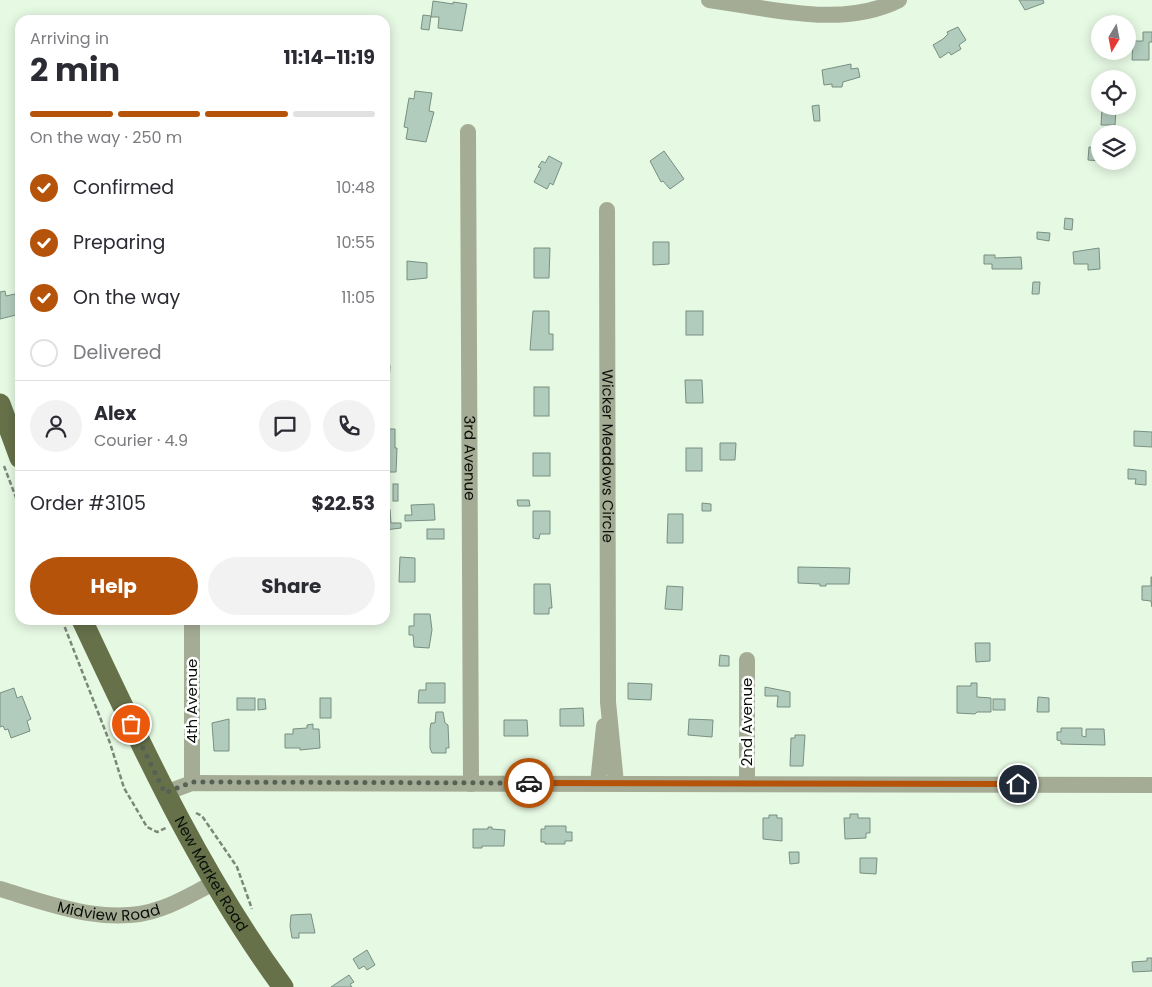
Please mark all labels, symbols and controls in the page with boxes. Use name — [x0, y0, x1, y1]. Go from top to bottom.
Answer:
north arrow — [1091, 15, 1136, 60]
map controls — [1091, 15, 1136, 170]
text: Arriving in — [30, 27, 109, 50]
text: 11:14–11:19 — [284, 44, 375, 71]
text: 2 min — [30, 47, 120, 92]
button: locate — [1091, 70, 1136, 115]
button: layers — [1091, 125, 1136, 170]
text: On the way · 250 m — [30, 126, 182, 149]
icon: check — [30, 174, 58, 202]
text: Confirmed — [73, 174, 174, 201]
text: 10:48 — [336, 176, 375, 199]
icon: check — [30, 229, 58, 257]
text: Preparing — [73, 229, 165, 256]
text: 10:55 — [336, 231, 375, 254]
icon: check — [30, 284, 58, 312]
text: On the way — [73, 284, 180, 311]
text: 11:05 — [341, 286, 375, 309]
text: Delivered — [73, 339, 162, 366]
street label: Wicker Meadows Circle — [597, 369, 619, 543]
button: person — [30, 400, 82, 452]
text: Alex — [94, 400, 136, 427]
button: chat — [259, 400, 311, 452]
button: phone — [323, 400, 375, 452]
street label: 3rd Avenue — [459, 415, 481, 501]
text: Courier · 4.9 — [94, 429, 188, 452]
text: Order #3105 — [30, 490, 146, 517]
text: $22.53 — [312, 490, 375, 517]
button: Help — [30, 557, 198, 615]
button: Share — [208, 557, 375, 615]
street label: 4th Avenue — [181, 659, 202, 743]
street label: 2nd Avenue — [736, 678, 757, 766]
pin — [110, 703, 152, 745]
icon: bag — [117, 710, 145, 738]
courier — [504, 758, 554, 808]
pin — [997, 763, 1039, 805]
icon: car — [515, 769, 543, 797]
icon: home — [1004, 770, 1032, 798]
street label: New Market Road — [170, 812, 253, 936]
street label: Midview Road — [55, 896, 163, 926]

